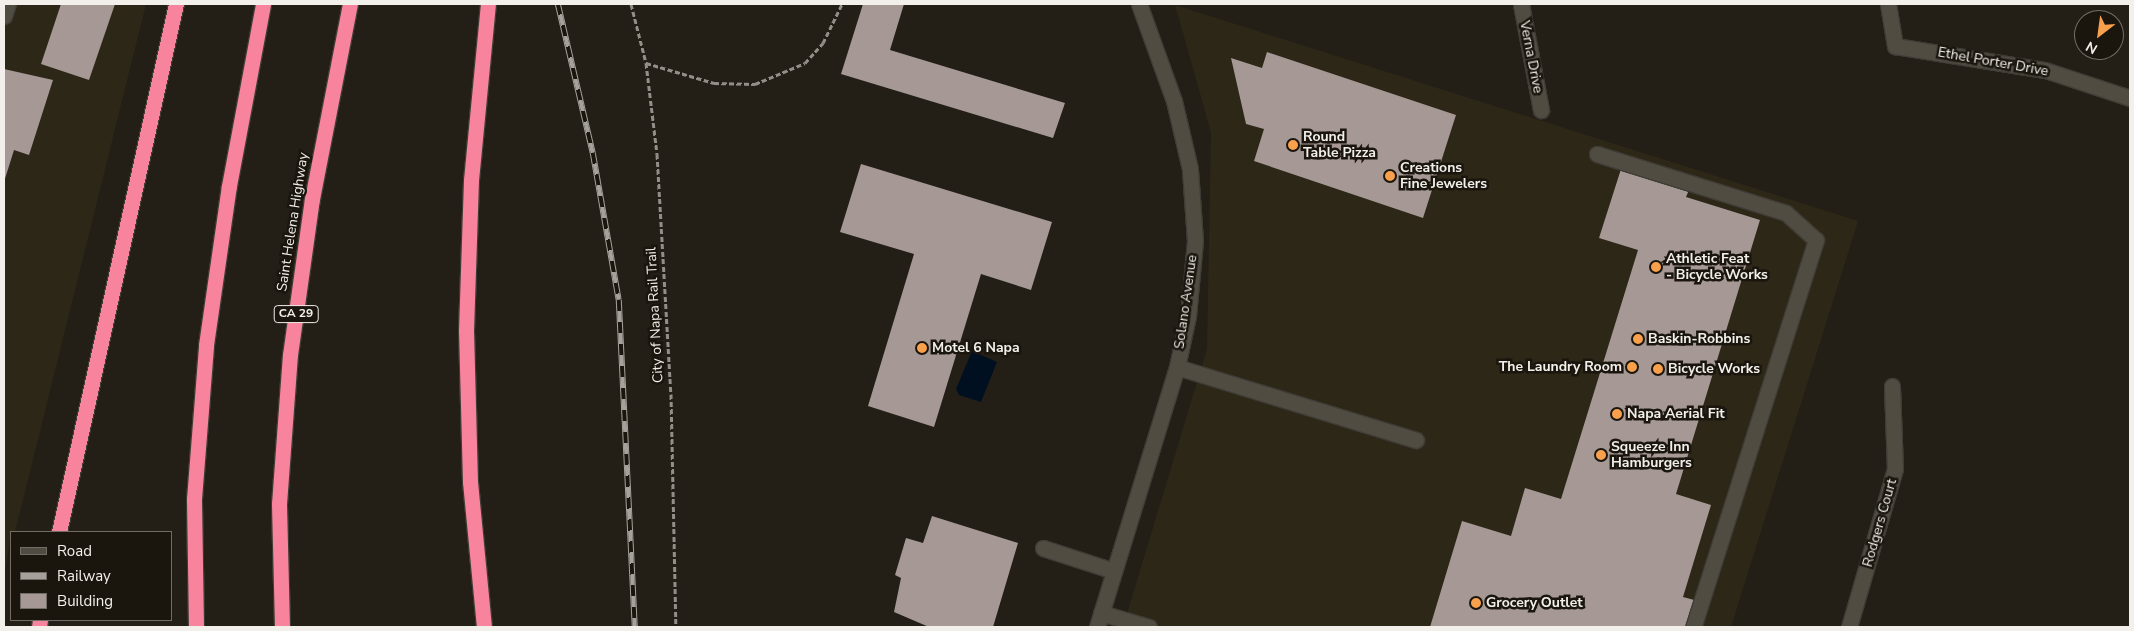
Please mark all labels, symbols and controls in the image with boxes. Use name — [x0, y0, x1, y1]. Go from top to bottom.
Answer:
north arrow — [2074, 10, 2124, 60]
street label: Verna Drive — [1516, 19, 1546, 95]
text: N — [2082, 37, 2101, 58]
street label: Ethel Porter Drive — [1936, 44, 2050, 80]
place label: Round Table Pizza — [1303, 129, 1376, 162]
marker: Round Table Pizza — [1287, 139, 1299, 151]
street label: Saint Helena Highway — [274, 151, 312, 293]
place label: Creations Fine Jewelers — [1400, 160, 1487, 192]
marker: Creations Fine Jewelers — [1384, 170, 1396, 182]
street label: City of Napa Rail Trail — [643, 247, 667, 383]
place label: Athletic Feat - Bicycle Works — [1666, 251, 1768, 284]
street label: Solano Avenue — [1171, 254, 1201, 350]
marker: Athletic Feat - Bicycle Works — [1650, 261, 1662, 273]
road number: CA 29 — [274, 304, 318, 324]
place label: Baskin-Robbins — [1648, 331, 1750, 347]
marker: Baskin-Robbins — [1632, 333, 1644, 345]
place label: Motel 6 Napa — [932, 340, 1020, 356]
marker: Motel 6 Napa — [916, 342, 928, 354]
place label: The Laundry Room — [1499, 359, 1622, 375]
marker: The Laundry Room — [1626, 361, 1638, 373]
place label: Bicycle Works — [1668, 361, 1760, 377]
marker: Bicycle Works — [1652, 363, 1664, 375]
place label: Napa Aerial Fit — [1627, 406, 1725, 422]
marker: Napa Aerial Fit — [1611, 408, 1623, 420]
place label: Squeeze Inn Hamburgers — [1611, 439, 1692, 472]
marker: Squeeze Inn Hamburgers — [1595, 449, 1607, 461]
street label: Rodgers Court — [1859, 477, 1901, 569]
legend — [10, 531, 172, 621]
text: Road — [57, 541, 92, 561]
text: Railway — [57, 566, 111, 586]
text: Building — [57, 591, 113, 611]
place label: Grocery Outlet — [1486, 595, 1583, 611]
marker: Grocery Outlet — [1470, 597, 1482, 609]

